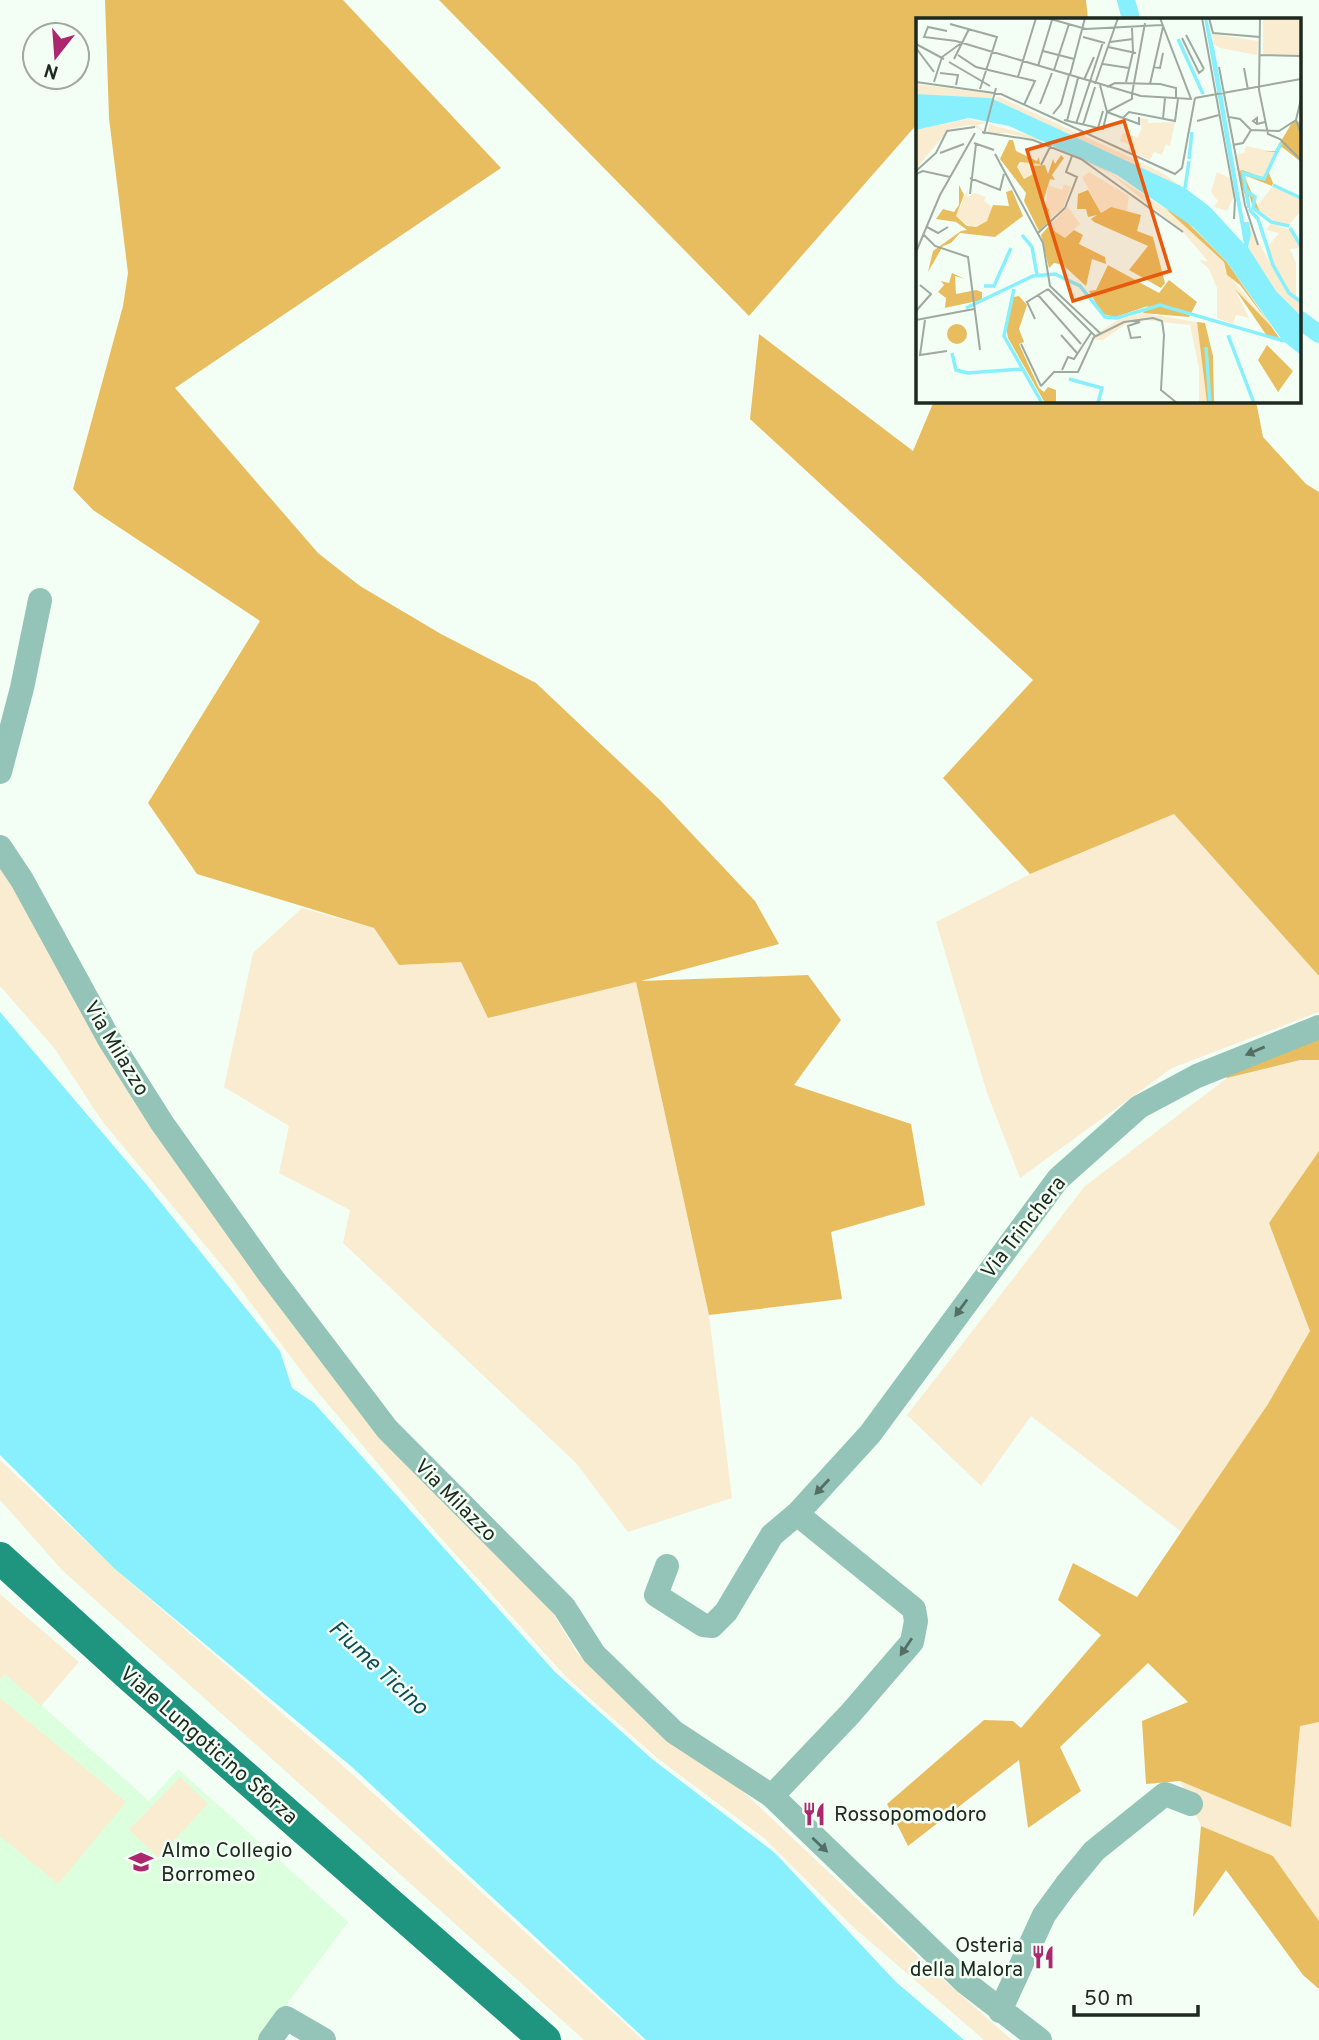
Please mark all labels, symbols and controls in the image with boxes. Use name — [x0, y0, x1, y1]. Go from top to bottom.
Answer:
inset map — [916, 18, 1302, 402]
north arrow — [21, 21, 91, 91]
text: N — [42, 57, 62, 84]
street label: Via Milazzo — [77, 996, 155, 1101]
one-way arrow — [1244, 1045, 1265, 1056]
street label: Via Trinchera — [976, 1171, 1073, 1285]
one-way arrow — [954, 1299, 968, 1317]
street label: Via Milazzo — [408, 1454, 502, 1548]
one-way arrow — [814, 1478, 830, 1495]
water label: Fiume Ticino — [321, 1615, 434, 1723]
one-way arrow — [899, 1638, 913, 1656]
street label: Viale Lungoticino Sforza — [113, 1661, 303, 1831]
restaurant icon: Rossopomodoro — [800, 1800, 828, 1828]
place label: Rossopomodoro — [834, 1802, 987, 1829]
one-way arrow — [811, 1837, 828, 1853]
place label: Almo Collegio Borromeo — [161, 1838, 292, 1889]
school or university icon: Almo Collegio Borromeo — [127, 1848, 155, 1876]
place label: Osteria della Malora — [910, 1933, 1023, 1984]
restaurant icon: Osteria della Malora — [1029, 1943, 1057, 1971]
scale bar — [1074, 1974, 1198, 2018]
text: 50 m — [1084, 1986, 1133, 2013]

